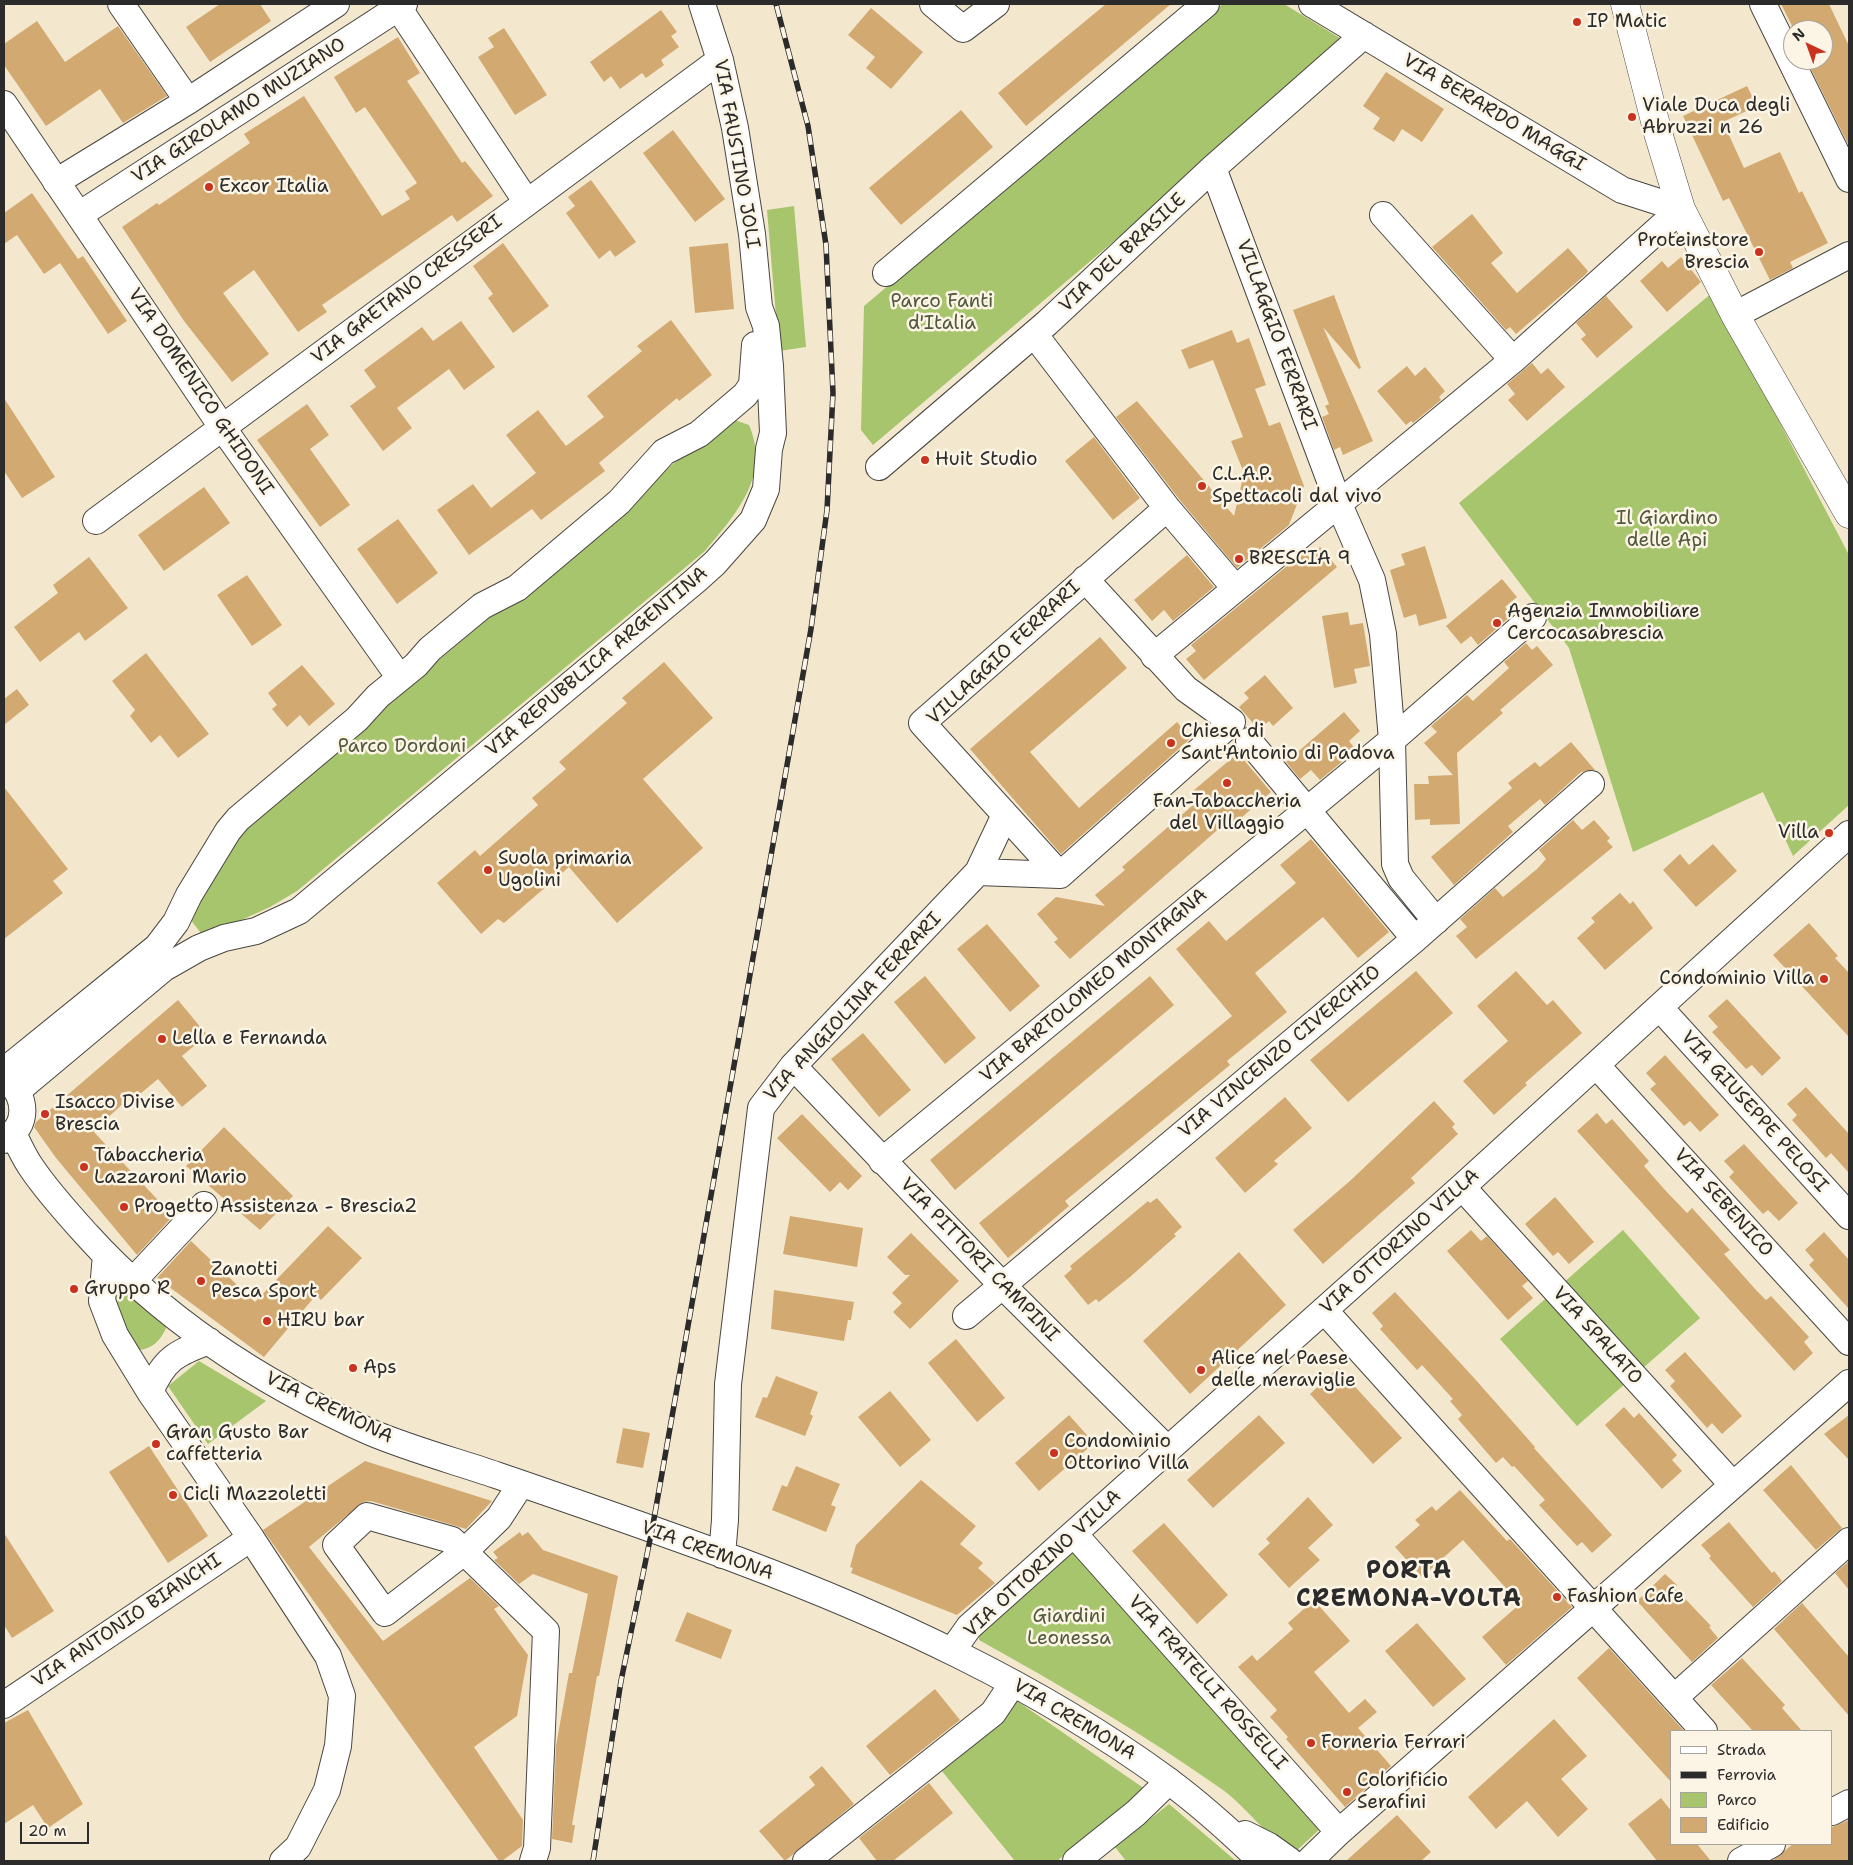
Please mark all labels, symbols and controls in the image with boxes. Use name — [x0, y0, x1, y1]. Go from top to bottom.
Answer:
place label: IP Matic — [1587, 11, 1667, 33]
marker: IP Matic — [1571, 16, 1583, 28]
north arrow — [1783, 20, 1833, 70]
text: N — [1788, 24, 1809, 45]
street label: VIA GIROLAMO MUZIANO — [128, 33, 350, 189]
street label: VIA BERARDO MAGGI — [1398, 49, 1590, 177]
street label: VIA FAUSTINO JOLI — [708, 58, 764, 250]
place label: Viale Duca degli Abruzzi n 26 — [1642, 95, 1790, 139]
marker: Viale Duca degli Abruzzi n 26 — [1626, 111, 1638, 123]
place label: Excor Italia — [219, 176, 329, 198]
marker: Excor Italia — [203, 181, 215, 193]
street label: VIA DEL BRASILE — [1055, 189, 1191, 317]
street label: VIA GAETANO CRESSERI — [307, 211, 507, 369]
place label: Proteinstore Brescia — [1637, 230, 1749, 274]
street label: VILLAGGIO FERRARI — [1231, 237, 1321, 433]
marker: Proteinstore Brescia — [1753, 246, 1765, 258]
street label: VIA DOMENICO GHIDONI — [122, 284, 278, 500]
park label: Parco Fanti d'Italia — [891, 291, 993, 335]
place label: Huit Studio — [935, 449, 1037, 471]
marker: Huit Studio — [919, 454, 931, 466]
place label: C.L.A.P. Spettacoli dal vivo — [1212, 464, 1382, 508]
marker: C.L.A.P. Spettacoli dal vivo — [1196, 480, 1208, 492]
park label: Il Giardino delle Api — [1616, 508, 1718, 552]
place label: BRESCIA 9 — [1249, 548, 1351, 570]
marker: BRESCIA 9 — [1233, 553, 1245, 565]
street label: VIA REPUBBLICA ARGENTINA — [481, 562, 713, 762]
street label: VILLAGGIO FERRARI — [923, 576, 1085, 730]
place label: Agenzia Immobiliare Cercocasabrescia — [1507, 601, 1700, 645]
marker: Agenzia Immobiliare Cercocasabrescia — [1491, 617, 1503, 629]
place label: Chiesa di Sant'Antonio di Padova — [1181, 721, 1394, 765]
park label: Parco Dordoni — [338, 736, 466, 758]
marker: Chiesa di Sant'Antonio di Padova — [1165, 737, 1177, 749]
marker: Fan-Tabaccheria del Villaggio — [1221, 777, 1233, 789]
place label: Fan-Tabaccheria del Villaggio — [1153, 791, 1301, 835]
place label: Villa — [1778, 822, 1819, 844]
marker: Villa — [1823, 827, 1835, 839]
place label: Suola primaria Ugolini — [498, 848, 631, 892]
marker: Suola primaria Ugolini — [482, 864, 494, 876]
street label: VIA BARTOLOMEO MONTAGNA — [976, 884, 1212, 1088]
street label: VIA ANGIOLINA FERRARI — [759, 908, 947, 1106]
street label: VIA VINCENZO CIVERCHIO — [1174, 961, 1386, 1143]
place label: Condominio Villa — [1659, 968, 1814, 990]
marker: Condominio Villa — [1818, 973, 1830, 985]
street label: VIA GIUSEPPE PELOSI — [1676, 1027, 1832, 1197]
place label: Lella e Fernanda — [172, 1028, 327, 1050]
marker: Lella e Fernanda — [156, 1033, 168, 1045]
place label: Isacco Divise Brescia — [55, 1092, 175, 1136]
marker: Isacco Divise Brescia — [39, 1108, 51, 1120]
street label: VIA SEBENICO — [1669, 1144, 1777, 1262]
place label: Tabaccheria Lazzaroni Mario — [94, 1145, 247, 1189]
marker: Tabaccheria Lazzaroni Mario — [78, 1161, 90, 1173]
street label: VIA OTTORINO VILLA — [1316, 1165, 1484, 1319]
street label: VIA PITTORI CAMPINI — [895, 1173, 1063, 1347]
place label: Progetto Assistenza - Brescia2 — [134, 1196, 417, 1218]
marker: Progetto Assistenza - Brescia2 — [118, 1201, 130, 1213]
place label: Zanotti Pesca Sport — [211, 1259, 317, 1303]
marker: Zanotti Pesca Sport — [195, 1275, 207, 1287]
place label: Gruppo R — [84, 1278, 170, 1300]
marker: Gruppo R — [68, 1283, 80, 1295]
street label: VIA SPALATO — [1547, 1283, 1647, 1389]
place label: HIRU bar — [277, 1310, 365, 1332]
marker: HIRU bar — [261, 1315, 273, 1327]
place label: Alice nel Paese delle meraviglie — [1211, 1348, 1356, 1392]
place label: Aps — [363, 1357, 397, 1379]
marker: Aps — [347, 1362, 359, 1374]
marker: Alice nel Paese delle meraviglie — [1195, 1364, 1207, 1376]
street label: VIA CREMONA — [262, 1367, 396, 1449]
place label: Gran Gusto Bar caffetteria — [166, 1422, 309, 1466]
place label: Condominio Ottorino Villa — [1064, 1431, 1189, 1475]
marker: Gran Gusto Bar caffetteria — [150, 1438, 162, 1450]
marker: Condominio Ottorino Villa — [1048, 1447, 1060, 1459]
place label: Cicli Mazzoletti — [183, 1484, 327, 1506]
street label: VIA OTTORINO VILLA — [960, 1485, 1126, 1643]
marker: Cicli Mazzoletti — [167, 1489, 179, 1501]
street label: VIA CREMONA — [638, 1517, 776, 1585]
street label: VIA ANTONIO BIANCHI — [28, 1549, 226, 1693]
district label: PORTA CREMONA-VOLTA — [1294, 1558, 1524, 1614]
place label: Fashion Cafe — [1567, 1586, 1684, 1608]
street label: VIA FRATELLI ROSSELLI — [1123, 1591, 1291, 1775]
marker: Fashion Cafe — [1551, 1591, 1563, 1603]
park label: Giardini Leonessa — [1027, 1606, 1111, 1650]
street label: VIA CREMONA — [1009, 1674, 1139, 1766]
legend — [1670, 1730, 1833, 1845]
place label: Forneria Ferrari — [1321, 1732, 1466, 1754]
marker: Forneria Ferrari — [1305, 1737, 1317, 1749]
text: Strada — [1717, 1740, 1766, 1760]
text: Ferrovia — [1717, 1765, 1776, 1785]
place label: Colorificio Serafini — [1357, 1770, 1448, 1814]
marker: Colorificio Serafini — [1341, 1786, 1353, 1798]
text: Parco — [1717, 1790, 1757, 1810]
scale bar — [22, 1812, 91, 1844]
text: Edificio — [1717, 1815, 1769, 1835]
text: 20 m — [28, 1821, 67, 1841]

